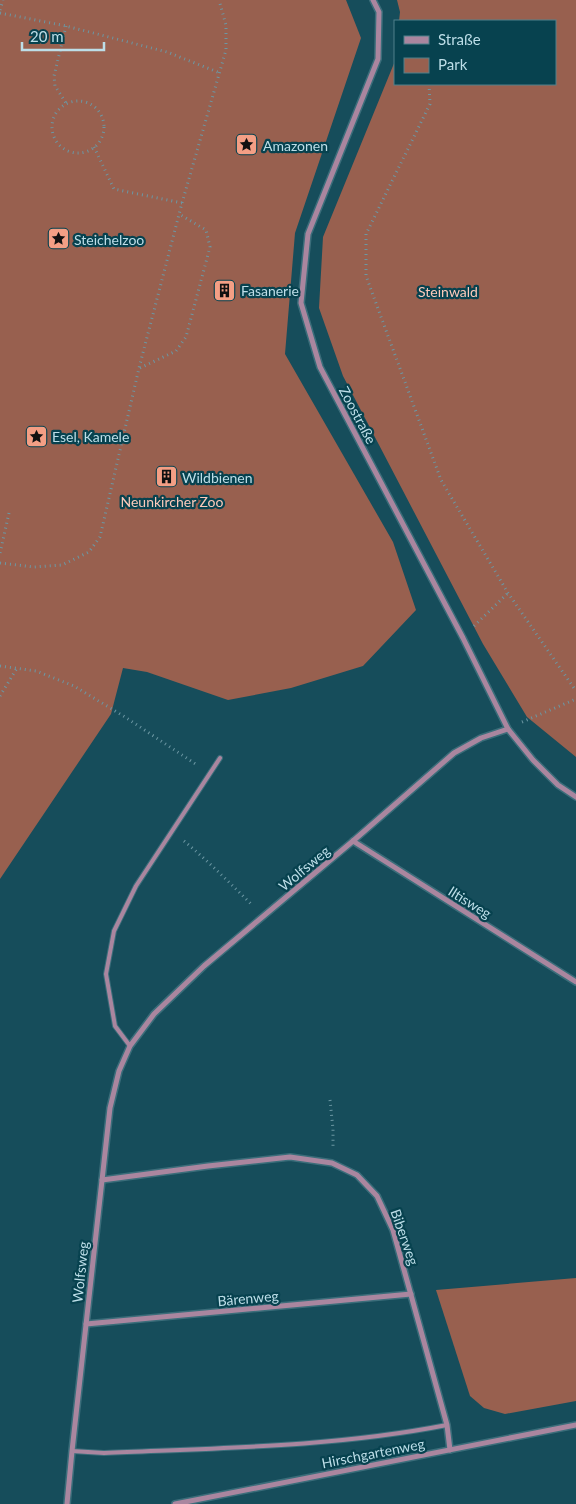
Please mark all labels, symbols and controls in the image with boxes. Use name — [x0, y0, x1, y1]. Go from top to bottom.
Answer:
scale bar — [22, 20, 105, 52]
legend — [394, 20, 556, 85]
text: 20 m — [30, 27, 64, 45]
text: Straße — [438, 30, 481, 48]
text: Park — [438, 55, 468, 73]
place icon: Amazonen — [235, 133, 259, 157]
place label: Amazonen — [263, 137, 328, 154]
place icon: Steichelzoo — [46, 227, 70, 251]
place label: Steichelzoo — [74, 231, 144, 248]
building icon: Fasanerie — [213, 278, 237, 302]
place label: Fasanerie — [241, 282, 299, 299]
park label: Steinwald — [418, 283, 478, 300]
street label: Zoostraße — [336, 383, 380, 447]
place icon: Esel, Kamele — [24, 424, 48, 448]
place label: Esel, Kamele — [52, 428, 129, 445]
building icon: Wildbienen — [154, 465, 178, 489]
place label: Wildbienen — [182, 469, 253, 486]
park label: Neunkircher Zoo — [120, 493, 224, 510]
street label: Wolfsweg — [275, 842, 333, 894]
street label: Iltisweg — [445, 882, 495, 922]
street label: Biberweg — [387, 1207, 423, 1267]
street label: Wolfsweg — [68, 1241, 92, 1303]
street label: Bärenweg — [217, 1287, 279, 1309]
street label: Hirschgartenweg — [320, 1435, 426, 1471]

